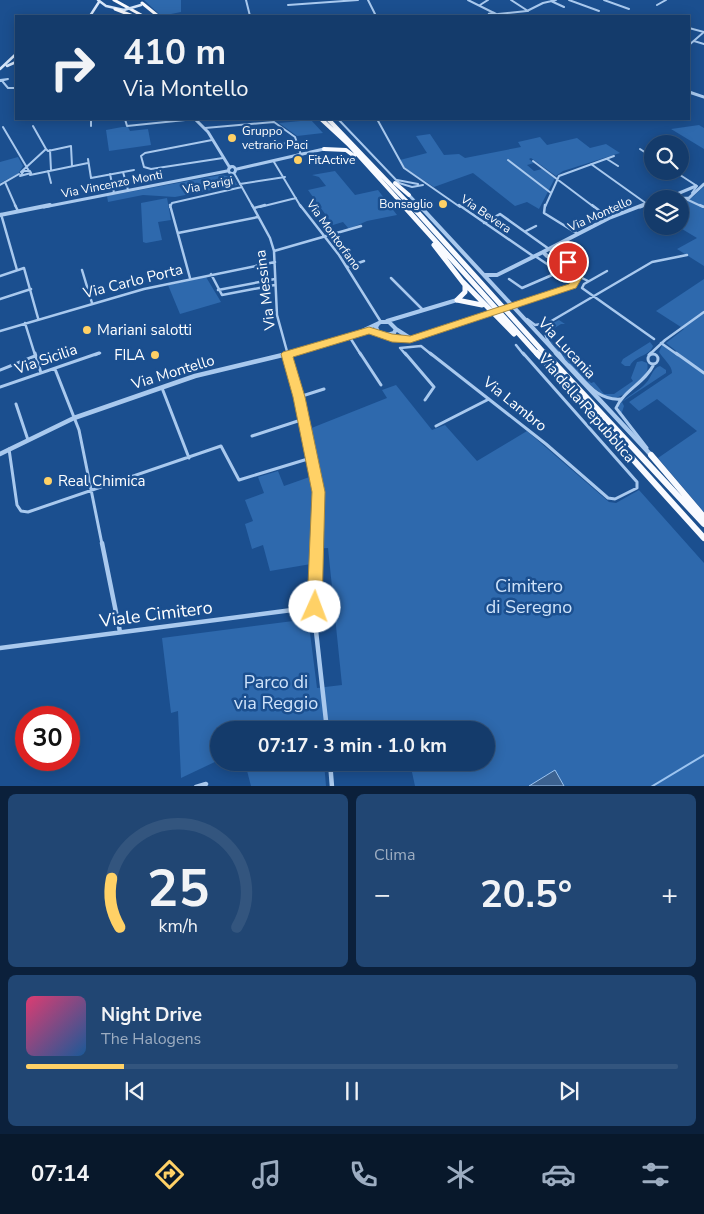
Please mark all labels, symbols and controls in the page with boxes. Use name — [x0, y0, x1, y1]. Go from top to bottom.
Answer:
text: 410 m — [123, 29, 226, 76]
icon: right — [40, 35, 105, 100]
text: Via Montello — [123, 74, 249, 104]
place label: Gruppo vetrario Paci — [242, 123, 308, 153]
marker: Gruppo vetrario Paci — [226, 132, 238, 144]
map controls — [644, 135, 689, 235]
button: search — [644, 135, 689, 180]
place label: FitActive — [308, 152, 355, 168]
marker: FitActive — [292, 154, 304, 166]
street label: Via Vincenzo Monti — [59, 166, 164, 202]
street label: Via Parigi — [180, 172, 235, 198]
button: layers — [644, 190, 689, 235]
street label: Via Bevera — [457, 191, 515, 237]
street label: Via Montello — [565, 193, 635, 236]
street label: Via Montorfano — [302, 196, 365, 274]
place label: Bonsaglio — [379, 196, 433, 212]
marker: Bonsaglio — [437, 198, 449, 210]
pin — [547, 241, 589, 283]
icon: arrive — [554, 248, 582, 276]
street label: Via Messina — [250, 249, 280, 332]
street label: Via Carlo Porta — [80, 259, 185, 303]
street label: Via Lucania — [533, 312, 601, 383]
place label: Mariani salotti — [97, 320, 192, 340]
marker: Mariani salotti — [81, 324, 93, 336]
street label: Via Sicilia — [11, 339, 80, 379]
place label: FILA — [114, 345, 145, 365]
marker: FILA — [149, 349, 161, 361]
street label: Via della Repubblica — [533, 349, 640, 467]
street label: Via Montello — [128, 350, 217, 394]
street label: Via Lambro — [478, 371, 551, 436]
place label: Real Chimica — [58, 471, 145, 491]
marker: Real Chimica — [42, 475, 54, 487]
park label: Cimitero di Seregno — [486, 574, 572, 619]
position arrow — [288, 580, 340, 632]
street label: Viale Cimitero — [97, 595, 214, 633]
park label: Parco di via Reggio — [234, 670, 318, 715]
speed limit sign: 30 — [15, 706, 80, 771]
text: 07:17 · 3 min · 1.0 km — [258, 733, 447, 759]
text: Clima — [374, 844, 415, 866]
text: 25 — [147, 853, 209, 924]
text: 20.5° — [480, 869, 572, 920]
text: − — [374, 876, 391, 914]
text: + — [661, 876, 678, 914]
text: km/h — [158, 914, 198, 938]
text: Night Drive — [101, 1002, 202, 1028]
text: The Halogens — [101, 1028, 201, 1050]
icon: previous — [121, 1077, 149, 1105]
icon: pause — [338, 1077, 366, 1105]
icon: next — [555, 1077, 583, 1105]
icon: directions — [152, 1157, 187, 1192]
icon: music — [249, 1157, 284, 1192]
icon: phone — [346, 1157, 381, 1192]
icon: climate — [443, 1157, 478, 1192]
icon: car — [541, 1157, 576, 1192]
icon: filters — [638, 1157, 673, 1192]
text: 07:14 — [31, 1159, 89, 1189]

